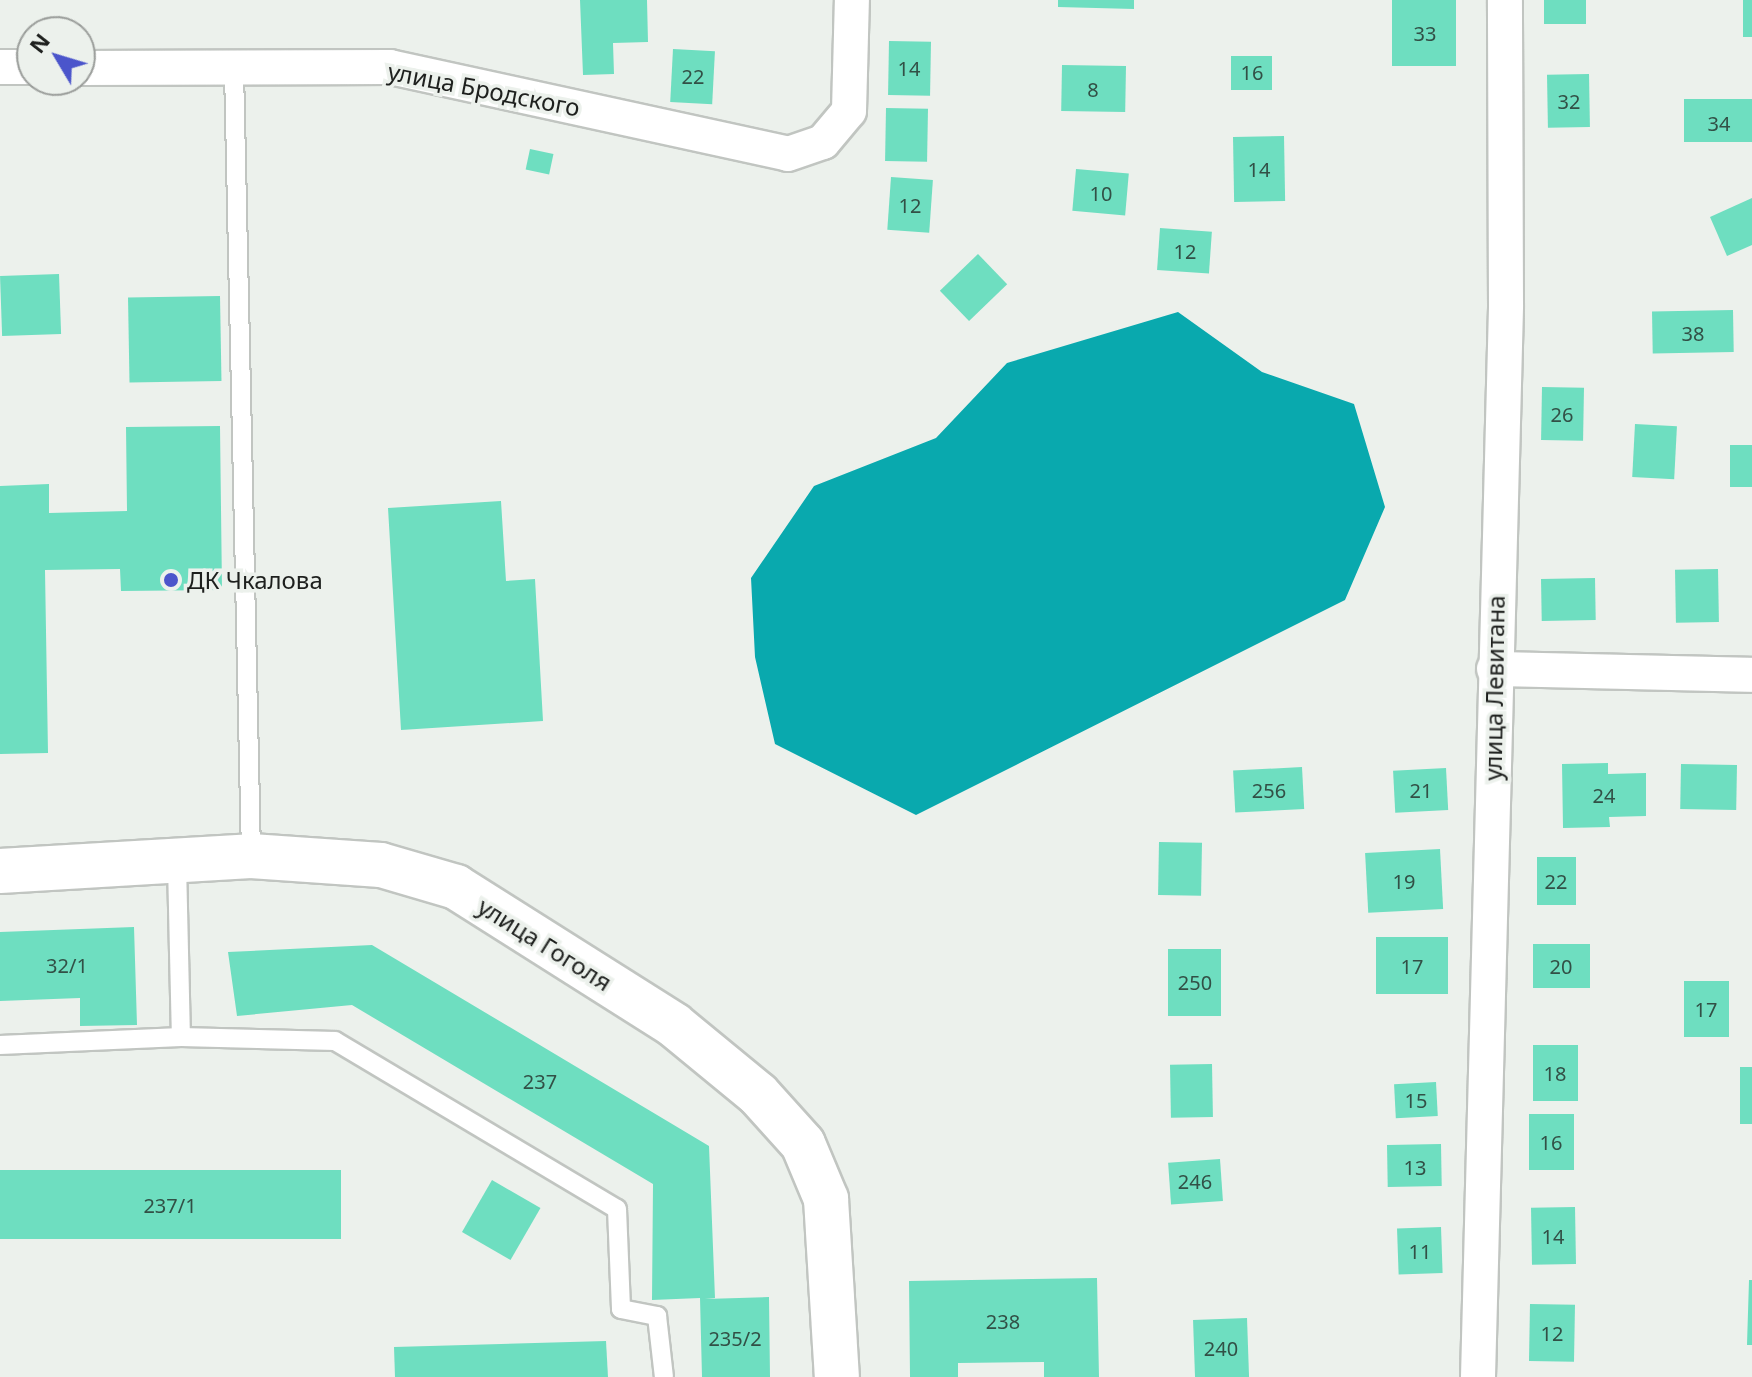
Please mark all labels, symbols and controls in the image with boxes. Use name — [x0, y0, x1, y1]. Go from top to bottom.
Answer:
north arrow — [16, 16, 96, 96]
house number: 33 — [1414, 21, 1436, 45]
text: N — [21, 26, 56, 59]
street label: улица Бродского — [386, 56, 582, 122]
house number: 14 — [898, 56, 920, 80]
house number: 16 — [1241, 60, 1263, 84]
house number: 22 — [682, 64, 704, 88]
house number: 8 — [1087, 77, 1099, 101]
house number: 32 — [1558, 89, 1580, 113]
house number: 34 — [1708, 111, 1730, 135]
house number: 14 — [1248, 157, 1270, 181]
house number: 10 — [1090, 181, 1112, 205]
house number: 12 — [899, 193, 921, 217]
house number: 12 — [1174, 239, 1196, 263]
house number: 38 — [1682, 321, 1704, 345]
house number: 26 — [1551, 402, 1573, 426]
place label: ДК Чкалова — [187, 566, 323, 594]
marker: ДК Чкалова — [162, 571, 180, 589]
street label: улица Левитана — [1478, 595, 1510, 781]
house number: 256 — [1252, 778, 1286, 802]
house number: 21 — [1410, 778, 1432, 802]
house number: 24 — [1593, 783, 1615, 807]
house number: 19 — [1393, 869, 1415, 893]
house number: 22 — [1545, 869, 1567, 893]
street label: улица Гоголя — [473, 891, 617, 997]
house number: 32/1 — [46, 953, 88, 977]
house number: 17 — [1401, 954, 1423, 978]
house number: 20 — [1550, 954, 1572, 978]
house number: 250 — [1178, 970, 1212, 994]
house number: 17 — [1695, 997, 1717, 1021]
house number: 18 — [1544, 1061, 1566, 1085]
house number: 237 — [523, 1069, 557, 1093]
house number: 15 — [1405, 1088, 1427, 1112]
house number: 16 — [1540, 1130, 1562, 1154]
house number: 13 — [1404, 1155, 1426, 1179]
house number: 246 — [1178, 1169, 1212, 1193]
house number: 237/1 — [143, 1193, 197, 1217]
house number: 14 — [1542, 1224, 1564, 1248]
house number: 11 — [1409, 1239, 1431, 1263]
house number: 238 — [986, 1309, 1020, 1333]
house number: 12 — [1541, 1321, 1563, 1345]
house number: 235/2 — [708, 1326, 762, 1350]
house number: 240 — [1204, 1336, 1238, 1360]

